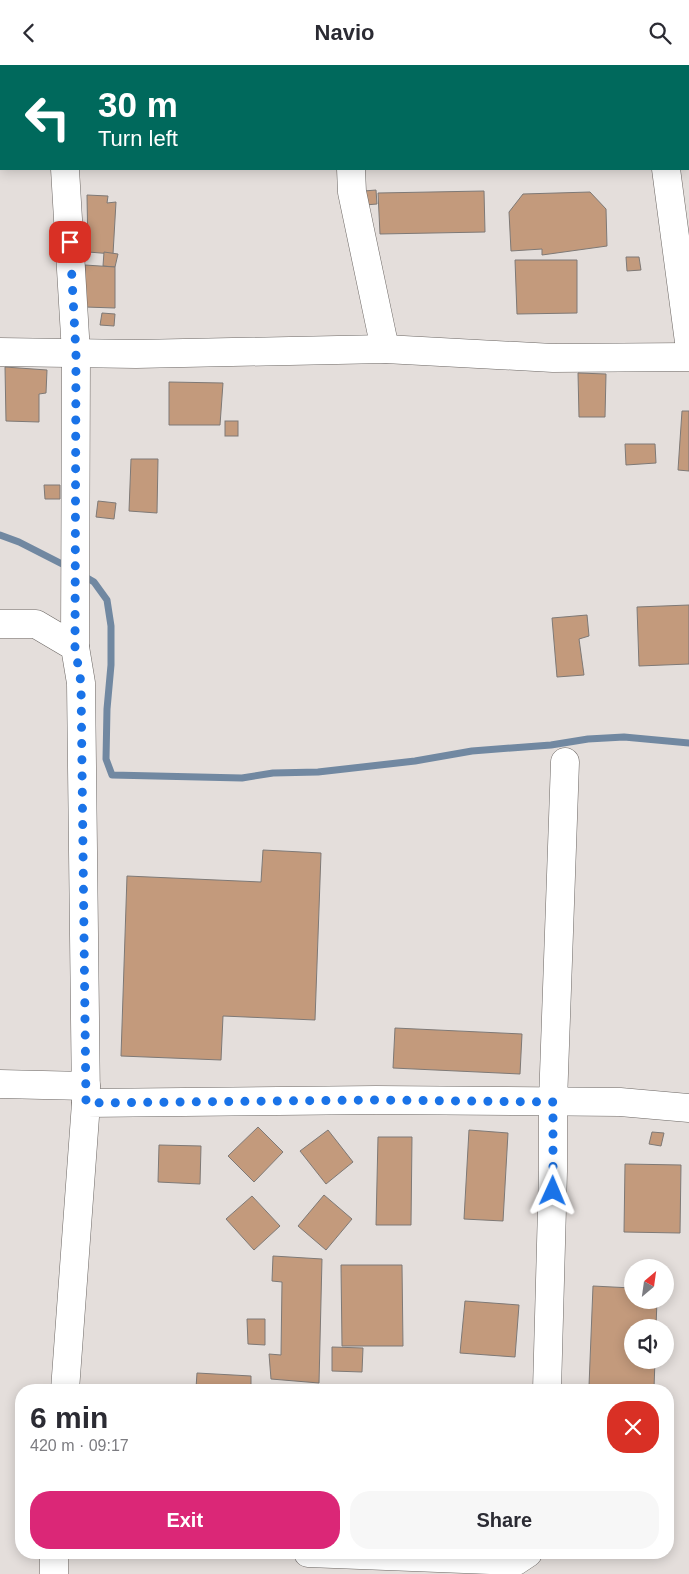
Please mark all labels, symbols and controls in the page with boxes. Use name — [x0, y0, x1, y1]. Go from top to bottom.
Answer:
icon: back — [15, 19, 43, 47]
icon: search — [646, 19, 674, 47]
text: Navio — [315, 20, 374, 45]
icon: left — [15, 85, 80, 150]
text: 30 m — [98, 85, 178, 124]
text: Turn left — [98, 126, 178, 151]
pin — [49, 221, 91, 263]
icon: arrive — [56, 228, 84, 256]
position arrow — [526, 1164, 578, 1216]
north arrow — [624, 1259, 674, 1309]
map controls — [624, 1259, 674, 1369]
button: sound — [624, 1319, 674, 1369]
text: 6 min — [30, 1401, 108, 1434]
button: close — [607, 1401, 659, 1453]
text: 420 m · 09:17 — [30, 1437, 129, 1454]
button: Exit — [30, 1491, 340, 1549]
button: Share — [350, 1491, 659, 1549]

